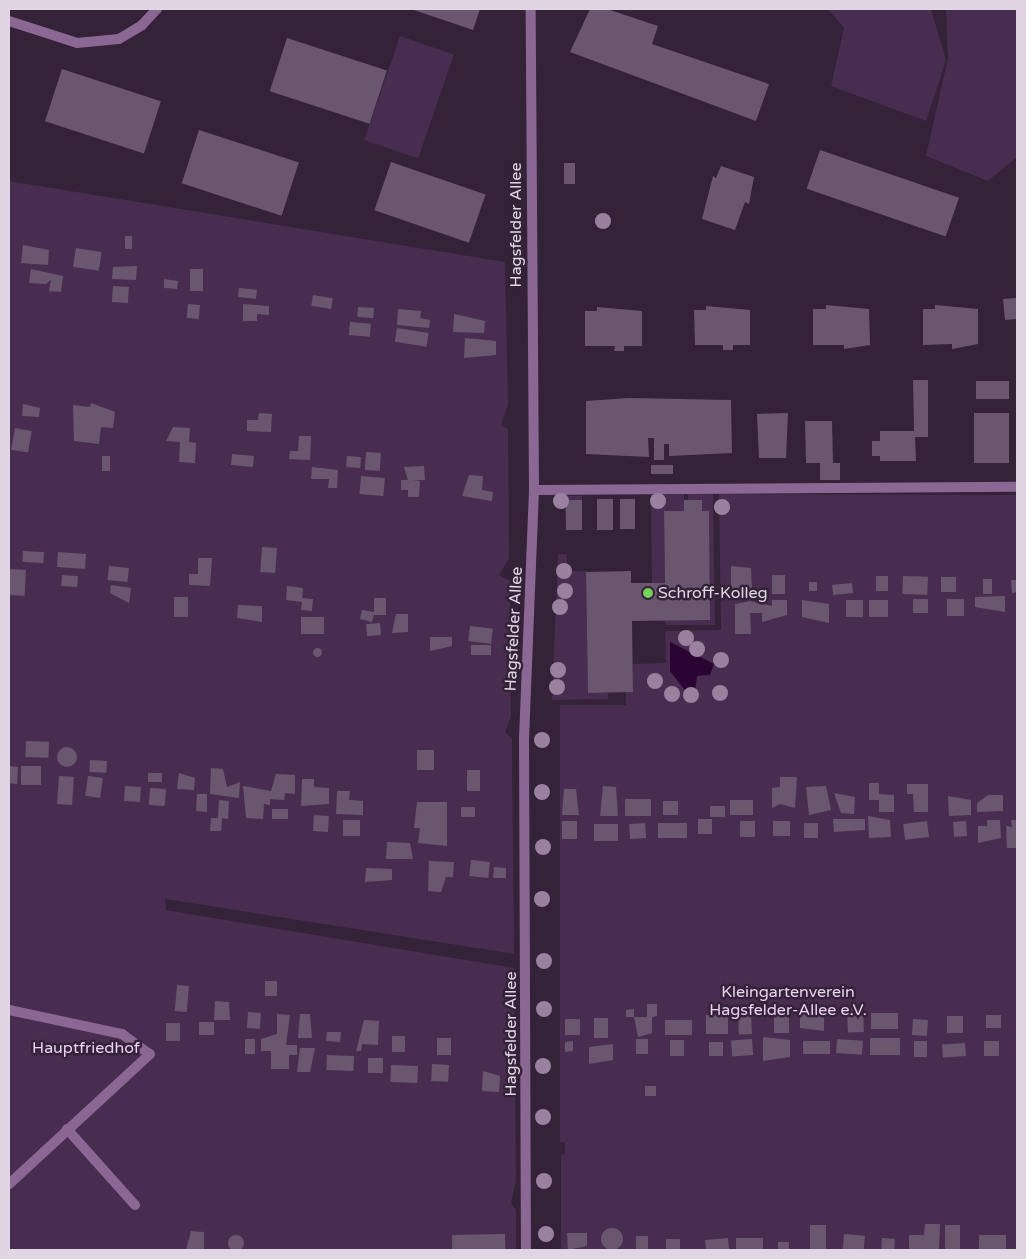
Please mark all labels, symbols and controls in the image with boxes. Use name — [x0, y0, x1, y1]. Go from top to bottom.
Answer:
street label: Hagsfelder Allee — [506, 163, 526, 287]
street label: Hagsfelder Allee — [501, 566, 527, 692]
place label: Schroff-Kolleg — [658, 583, 768, 603]
marker: Schroff-Kolleg — [642, 587, 654, 599]
street label: Hagsfelder Allee — [501, 972, 521, 1096]
park label: Kleingartenverein Hagsfelder-Allee e.V. — [709, 982, 867, 1020]
park label: Hauptfriedhof — [32, 1038, 140, 1058]

